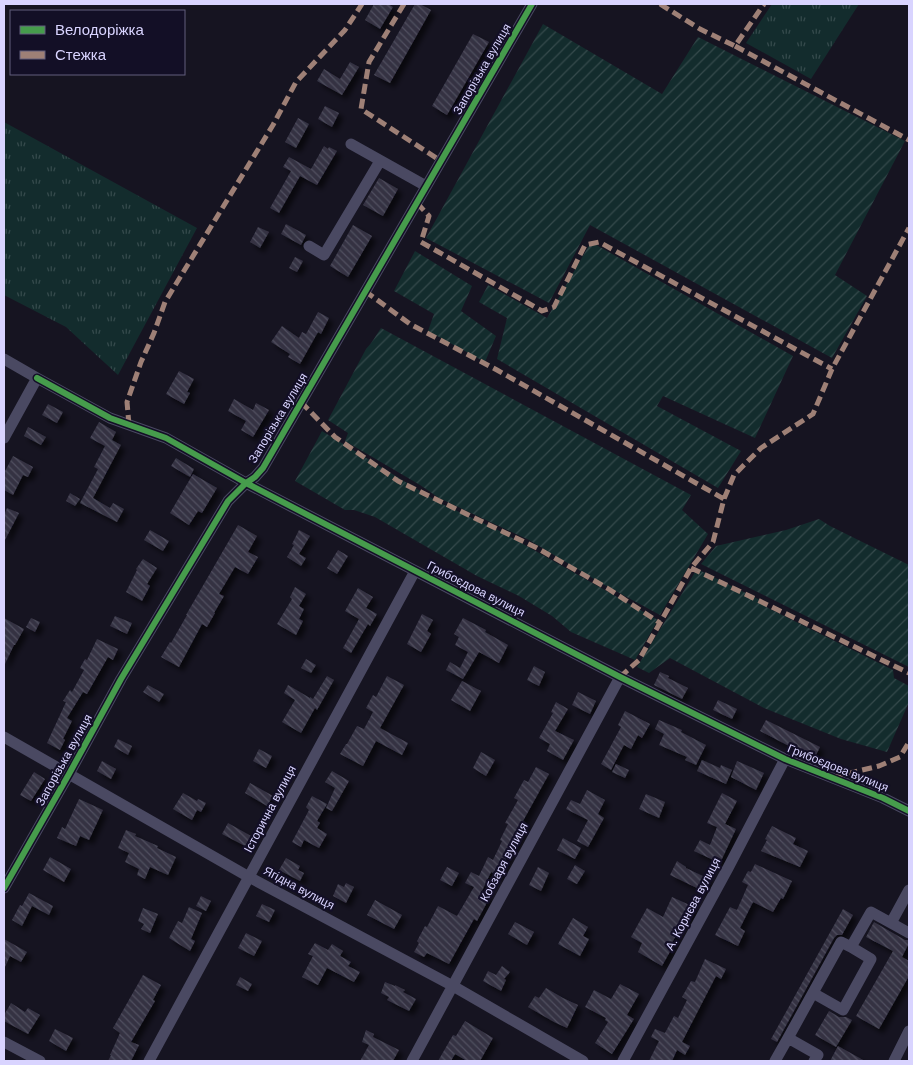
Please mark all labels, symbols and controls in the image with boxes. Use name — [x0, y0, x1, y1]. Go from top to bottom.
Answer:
legend — [10, 10, 185, 75]
text: Велодоріжка — [55, 21, 144, 38]
street label: Запорізька вулиця — [450, 21, 514, 117]
text: Стежка — [55, 46, 107, 63]
street label: Запорізька вулиця — [246, 370, 310, 466]
street label: Грибоєдова вулиця — [425, 558, 527, 620]
street label: Запорізька вулиця — [33, 712, 95, 808]
street label: Грибоєдова вулиця — [785, 741, 891, 795]
street label: Історична вулиця — [241, 763, 299, 855]
street label: Кобзаря вулиця — [477, 820, 531, 904]
street label: А. Корнєва вулиця — [663, 855, 723, 953]
street label: Ягідна вулиця — [261, 863, 337, 913]

